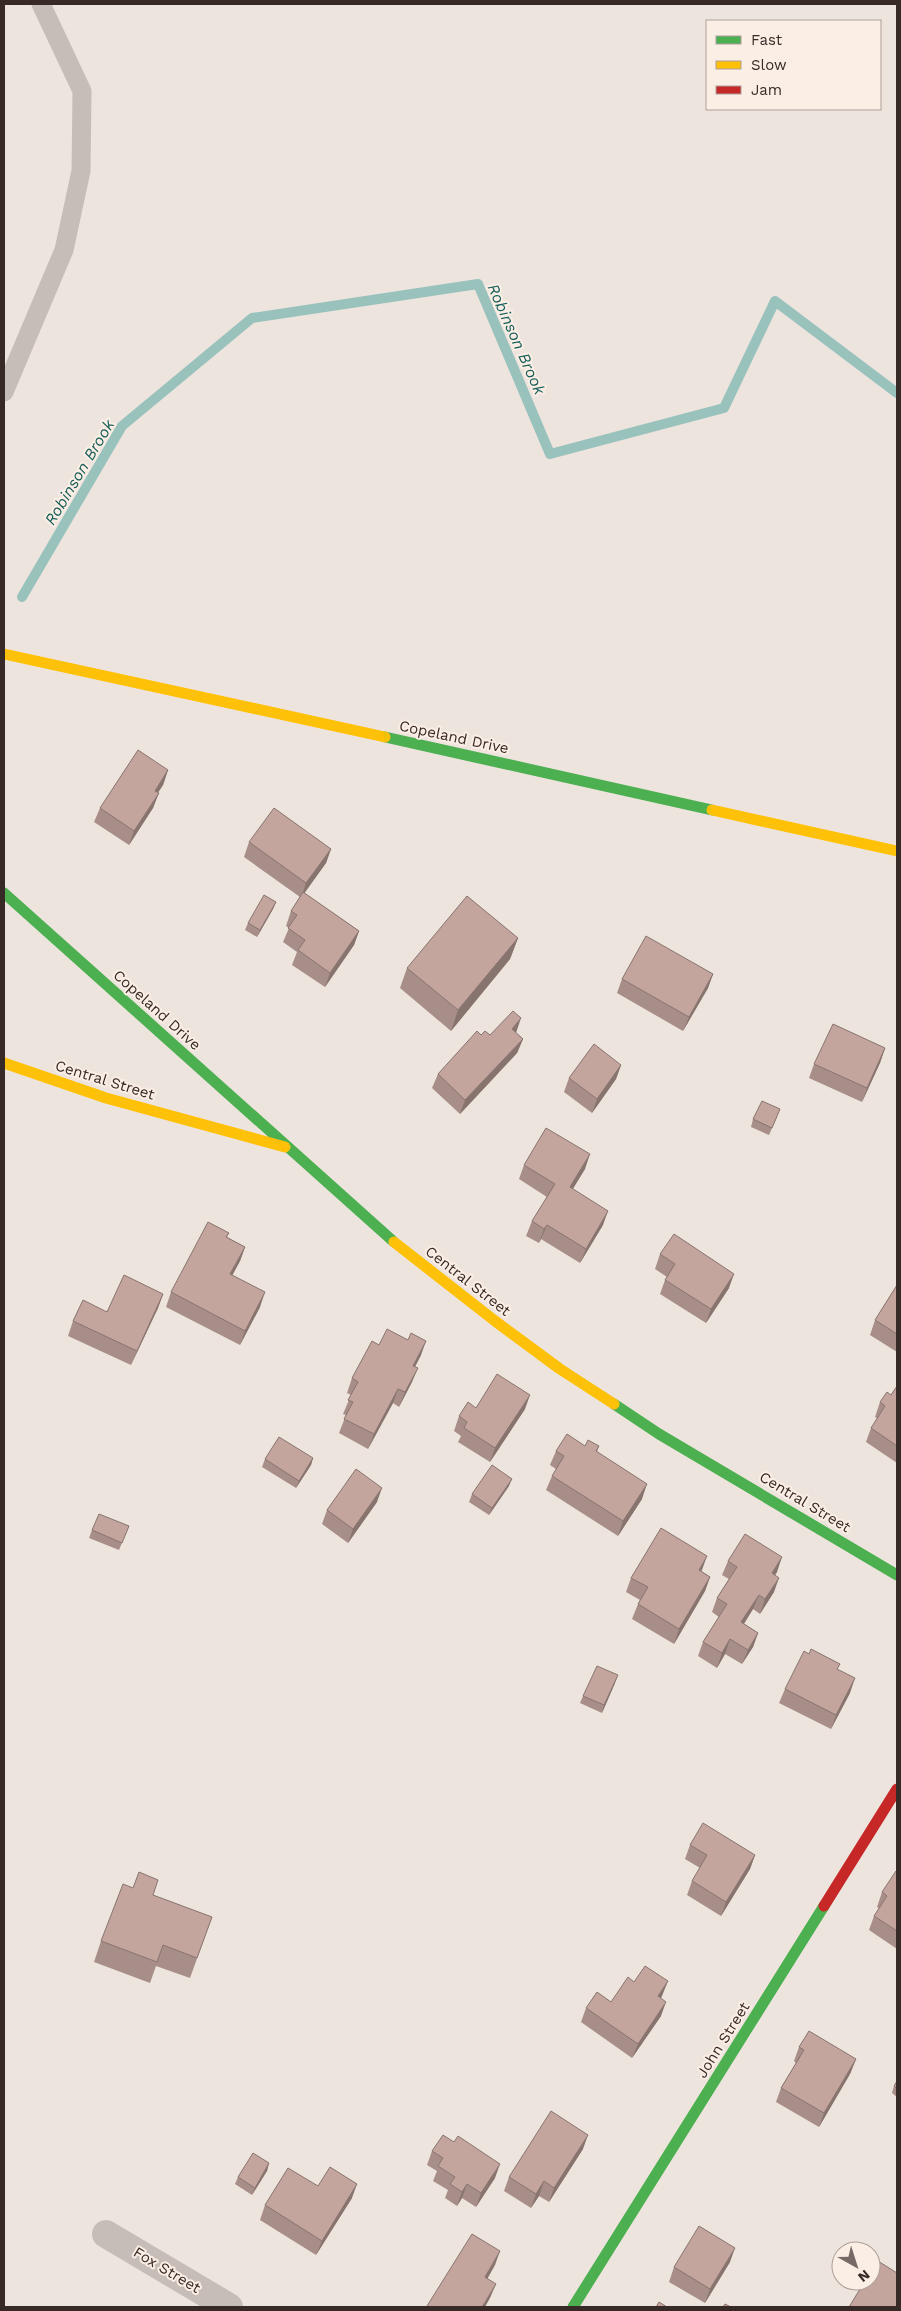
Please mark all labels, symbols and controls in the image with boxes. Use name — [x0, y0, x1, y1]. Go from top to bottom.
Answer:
legend — [706, 20, 881, 110]
text: Fast — [751, 31, 783, 49]
text: Slow — [751, 56, 787, 74]
text: Jam — [751, 81, 782, 99]
water label: Robinson Brook — [484, 281, 550, 399]
water label: Robinson Brook — [41, 415, 119, 528]
street label: Copeland Drive — [398, 717, 510, 757]
street label: Copeland Drive — [110, 966, 204, 1054]
street label: Central Street — [53, 1056, 158, 1104]
street label: Central Street — [422, 1242, 515, 1320]
street label: Central Street — [756, 1468, 854, 1537]
street label: John Street — [693, 1998, 754, 2081]
north arrow — [831, 2241, 881, 2291]
street label: Fox Street — [130, 2243, 204, 2297]
text: N — [855, 2267, 873, 2286]

